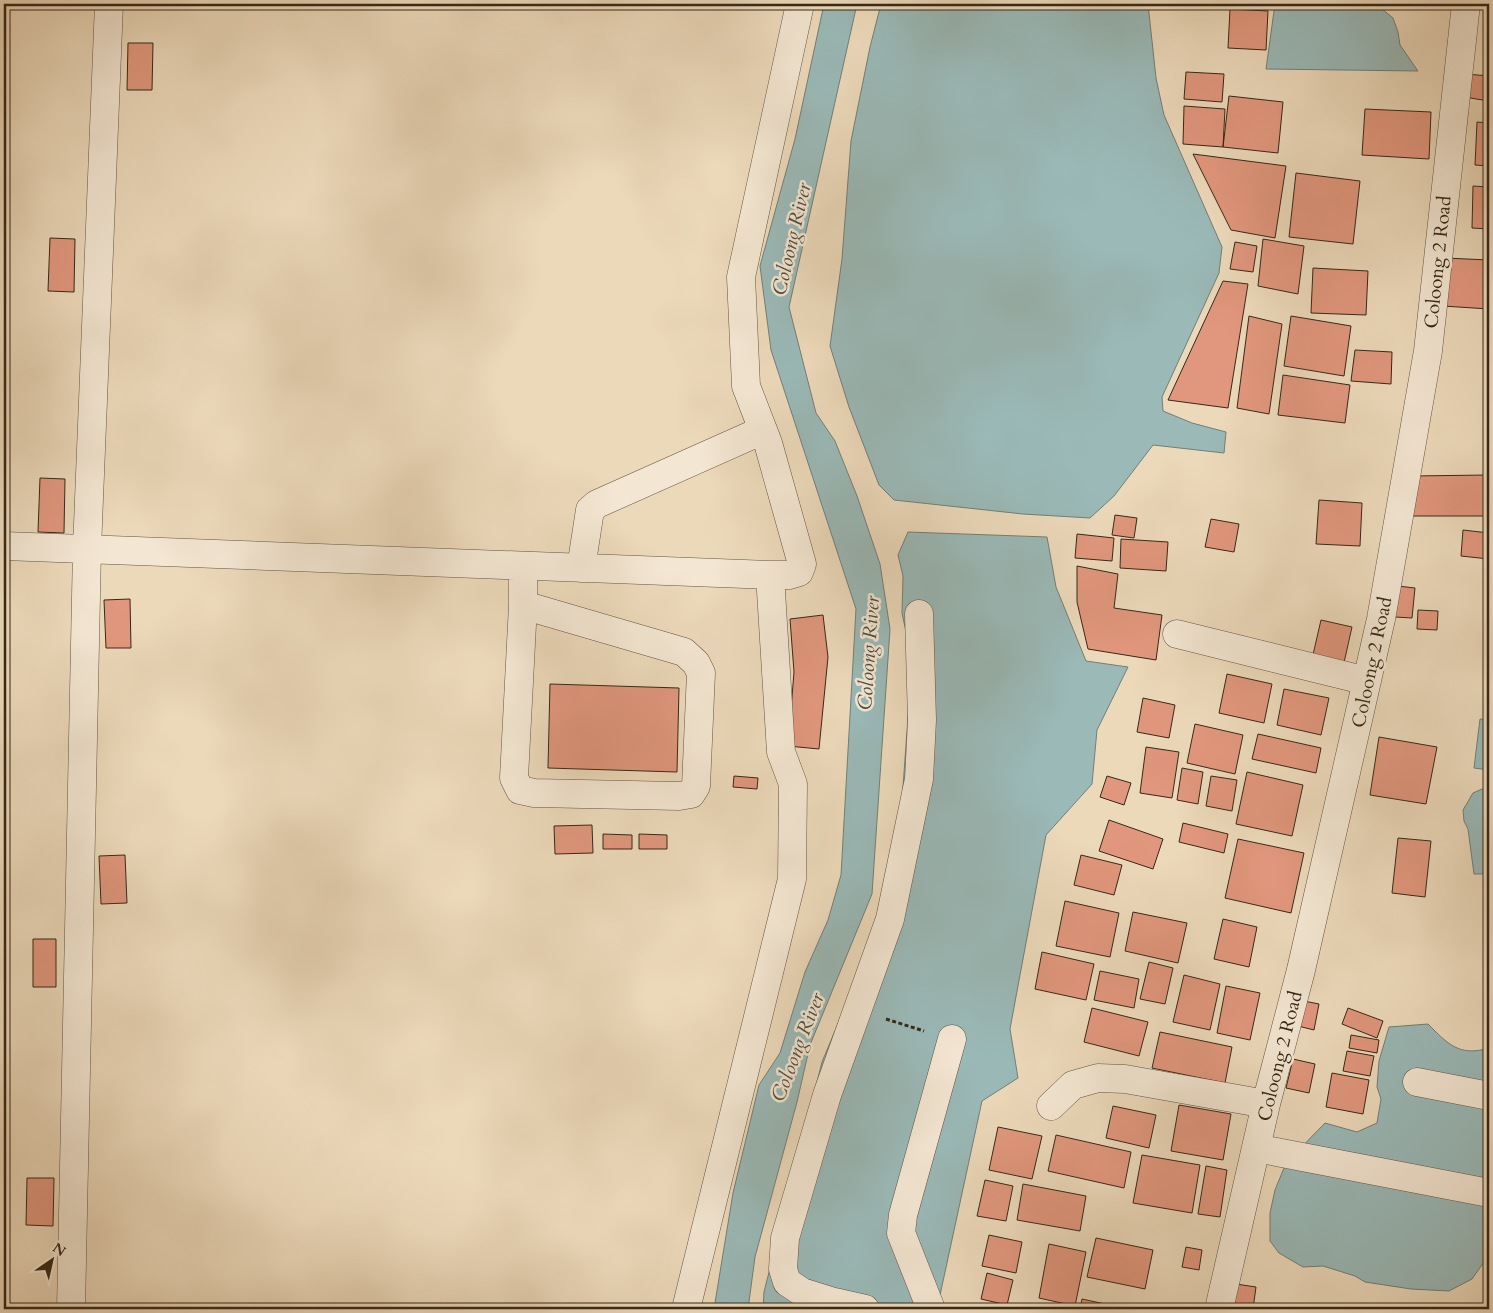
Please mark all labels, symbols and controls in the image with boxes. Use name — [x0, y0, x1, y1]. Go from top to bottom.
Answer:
water label: Coloong River — [765, 179, 818, 298]
street label: Coloong 2 Road — [1418, 194, 1458, 330]
water label: Coloong River — [851, 594, 886, 711]
street label: Coloong 2 Road — [1345, 594, 1399, 730]
water label: Coloong River — [764, 988, 831, 1105]
street label: Coloong 2 Road — [1251, 988, 1309, 1124]
north arrow — [28, 1236, 78, 1286]
text: N — [49, 1238, 69, 1261]

